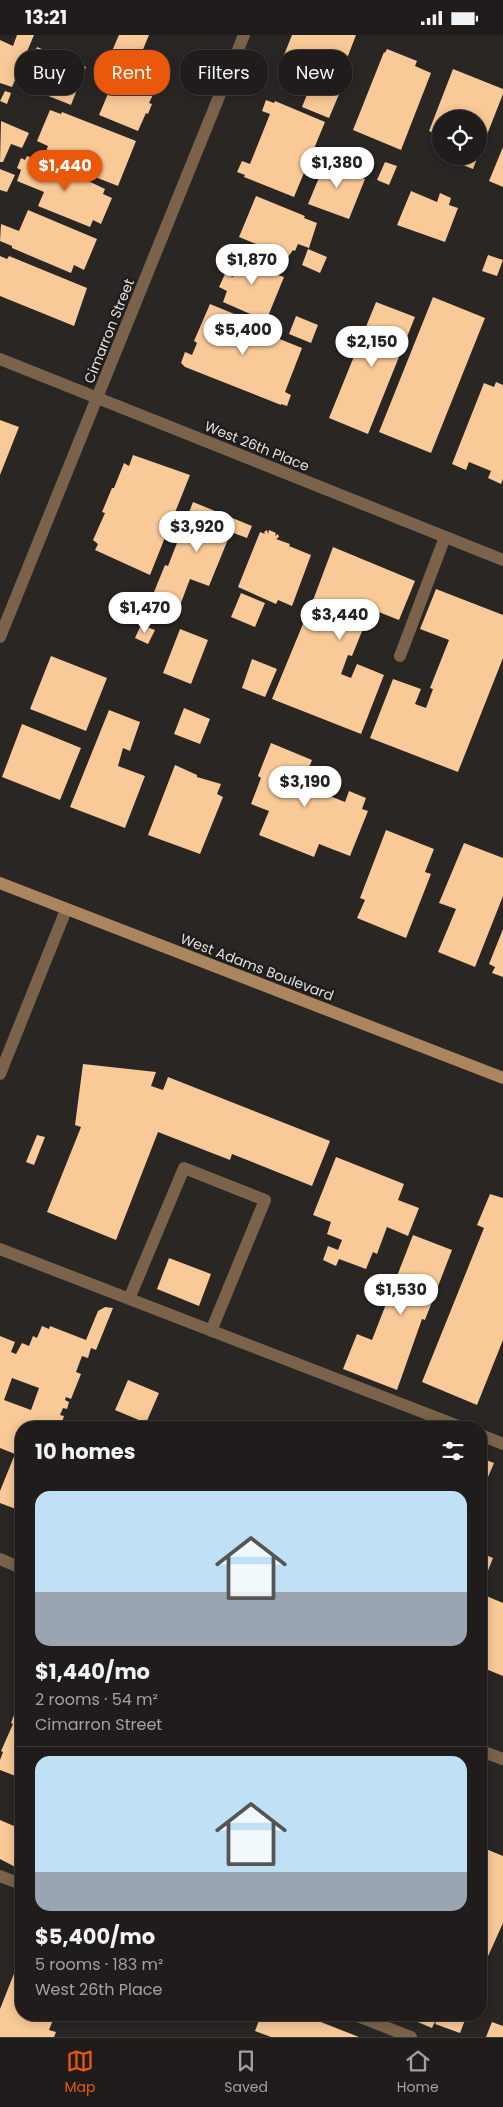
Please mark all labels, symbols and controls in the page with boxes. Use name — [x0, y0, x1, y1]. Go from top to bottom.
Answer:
text: 13:21 — [25, 4, 67, 31]
chip: Buy — [15, 50, 84, 95]
chip: Rent — [94, 50, 170, 95]
chip: Filters — [180, 50, 268, 95]
chip: New — [278, 50, 352, 95]
map controls — [432, 110, 487, 165]
button: locate — [432, 110, 487, 165]
pin: $1,380 — [296, 147, 378, 189]
pin: $1,440 — [24, 149, 106, 192]
text: $1,380 — [311, 151, 363, 174]
text: $1,440 — [38, 154, 92, 177]
pin: $1,870 — [211, 243, 293, 286]
text: $1,870 — [227, 248, 277, 271]
street label: Cimarron Street — [79, 276, 139, 386]
pin: $5,400 — [202, 313, 284, 356]
text: $5,400 — [214, 318, 272, 341]
pin: $2,150 — [331, 325, 413, 368]
text: $2,150 — [346, 330, 398, 353]
street label: West 26th Place — [202, 416, 313, 476]
pin: $3,920 — [156, 511, 238, 553]
text: $3,920 — [170, 515, 224, 538]
pin: $1,470 — [104, 591, 186, 634]
text: $1,470 — [120, 596, 170, 619]
pin: $3,440 — [299, 599, 381, 641]
text: $3,440 — [312, 603, 368, 626]
pin: $3,190 — [264, 765, 346, 808]
text: $3,190 — [279, 770, 331, 793]
street label: West Adams Boulevard — [177, 928, 337, 1006]
pin: $1,530 — [360, 1273, 442, 1316]
text: $1,530 — [375, 1278, 427, 1301]
text: 10 homes — [35, 1437, 135, 1466]
icon: filters — [439, 1437, 467, 1465]
icon: home — [206, 1523, 296, 1613]
text: $1,440/mo — [35, 1657, 150, 1686]
text: 2 rooms · 54 m² — [35, 1688, 158, 1711]
text: Cimarron Street — [35, 1713, 162, 1736]
icon: home — [206, 1789, 296, 1879]
text: $5,400/mo — [35, 1922, 155, 1951]
text: 5 rooms · 183 m² — [35, 1953, 163, 1976]
text: West 26th Place — [35, 1978, 162, 2001]
tab: Map — [64, 2047, 95, 2098]
tab: Saved — [224, 2047, 268, 2098]
tab: Home — [397, 2047, 439, 2098]

